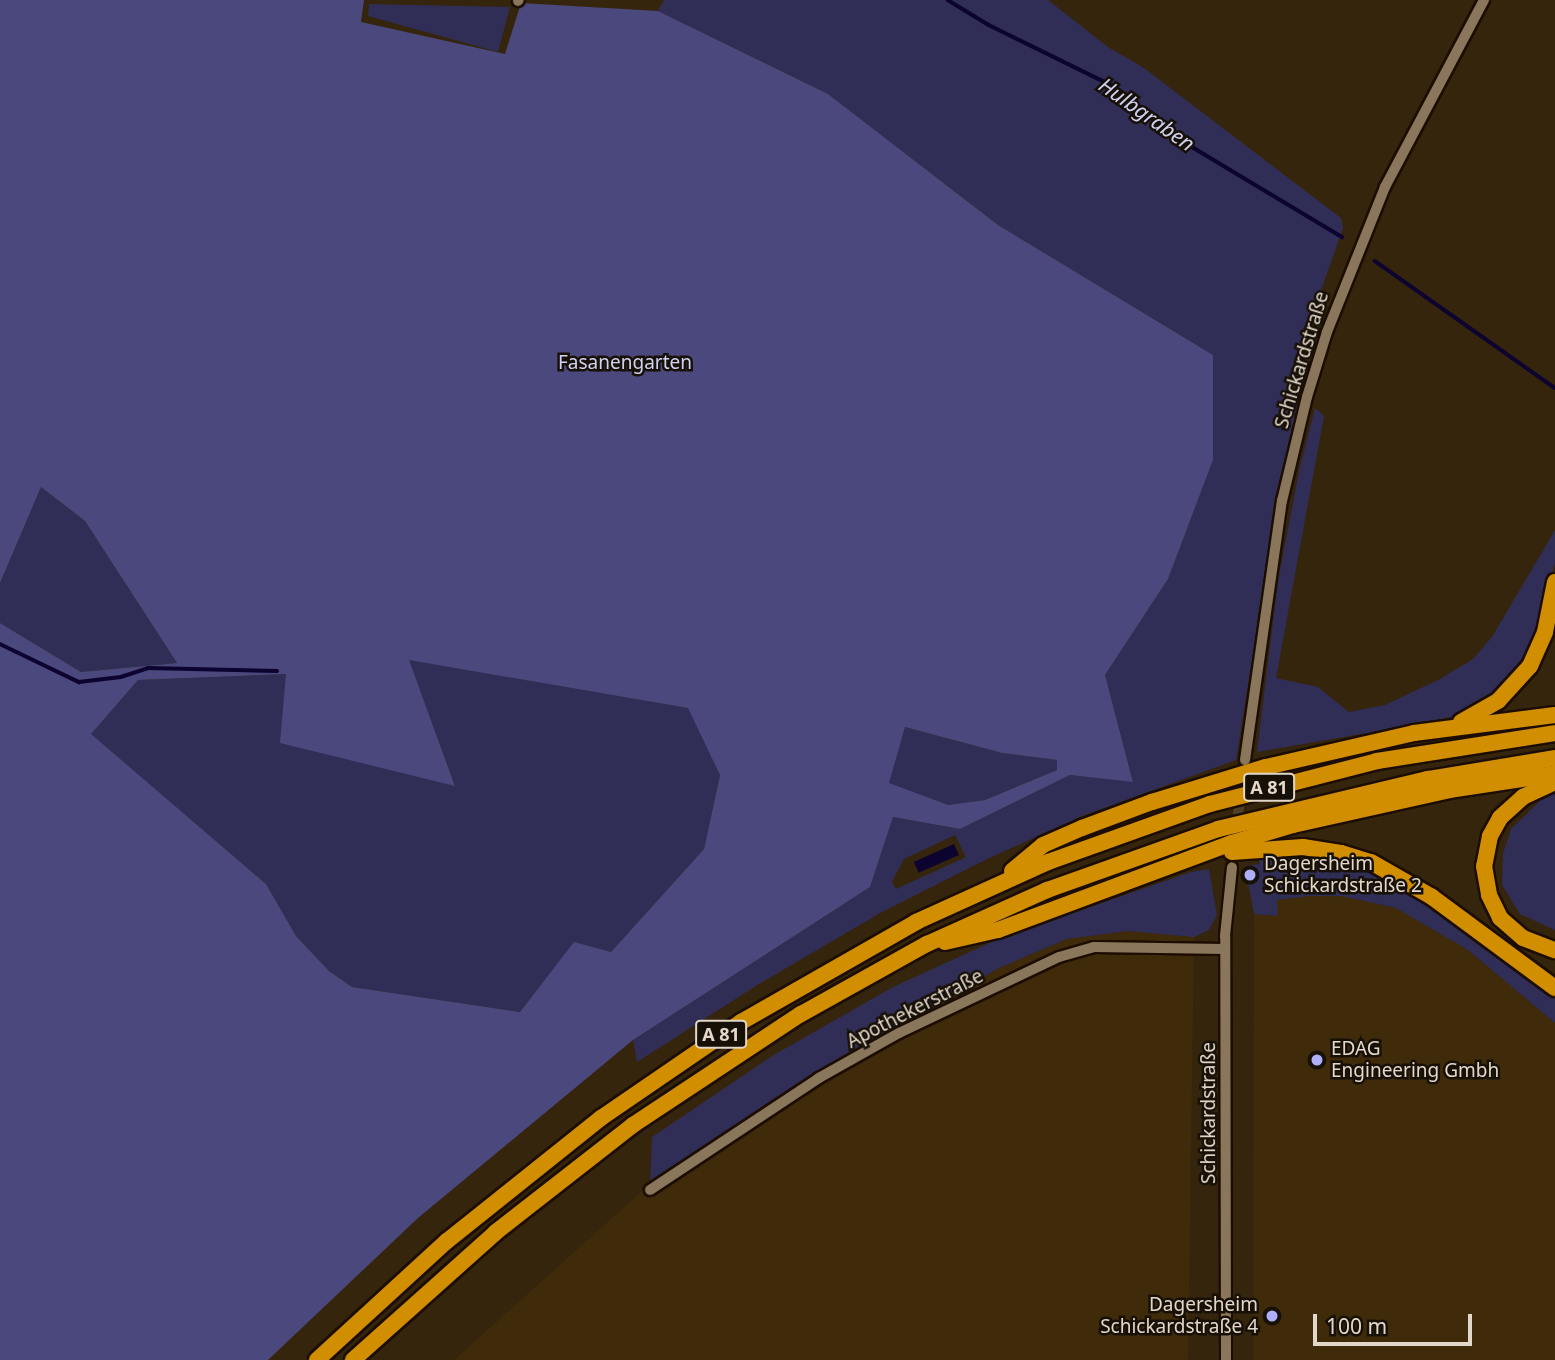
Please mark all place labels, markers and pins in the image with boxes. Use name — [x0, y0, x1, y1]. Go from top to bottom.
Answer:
place label: Dagersheim Schickardstraße 2 — [1264, 853, 1422, 897]
marker: Dagersheim Schickardstraße 2 — [1242, 867, 1258, 883]
place label: EDAG Engineering Gmbh — [1331, 1038, 1499, 1082]
marker: EDAG Engineering Gmbh — [1309, 1052, 1325, 1068]
place label: Dagersheim Schickardstraße 4 — [1100, 1294, 1258, 1338]
marker: Dagersheim Schickardstraße 4 — [1264, 1308, 1280, 1324]

